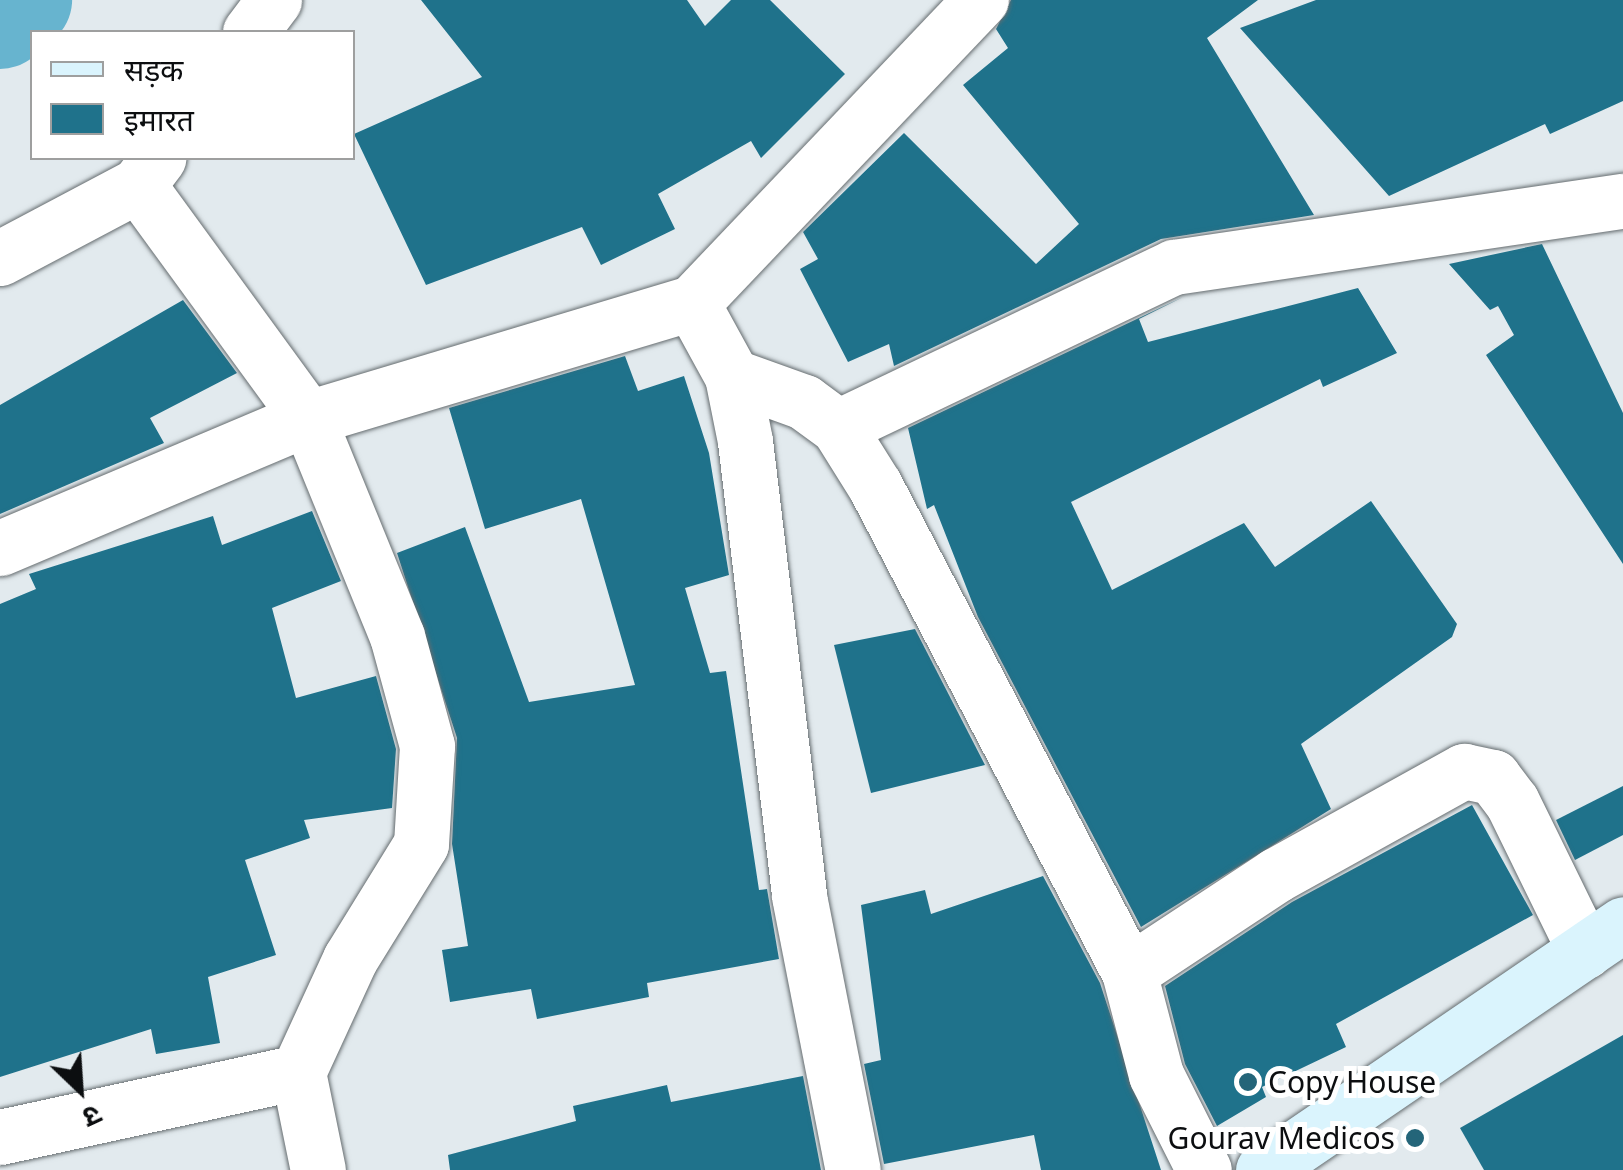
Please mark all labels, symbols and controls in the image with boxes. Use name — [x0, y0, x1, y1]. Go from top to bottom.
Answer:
legend — [30, 30, 355, 160]
text: सड़क — [124, 49, 183, 90]
text: इमारत — [124, 99, 194, 140]
north arrow — [30, 1040, 130, 1140]
place label: Copy House — [1268, 1064, 1436, 1100]
marker: Copy House — [1237, 1071, 1259, 1093]
text: उ — [77, 1097, 108, 1138]
place label: Gourav Medicos — [1168, 1120, 1395, 1156]
marker: Gourav Medicos — [1404, 1127, 1426, 1149]

